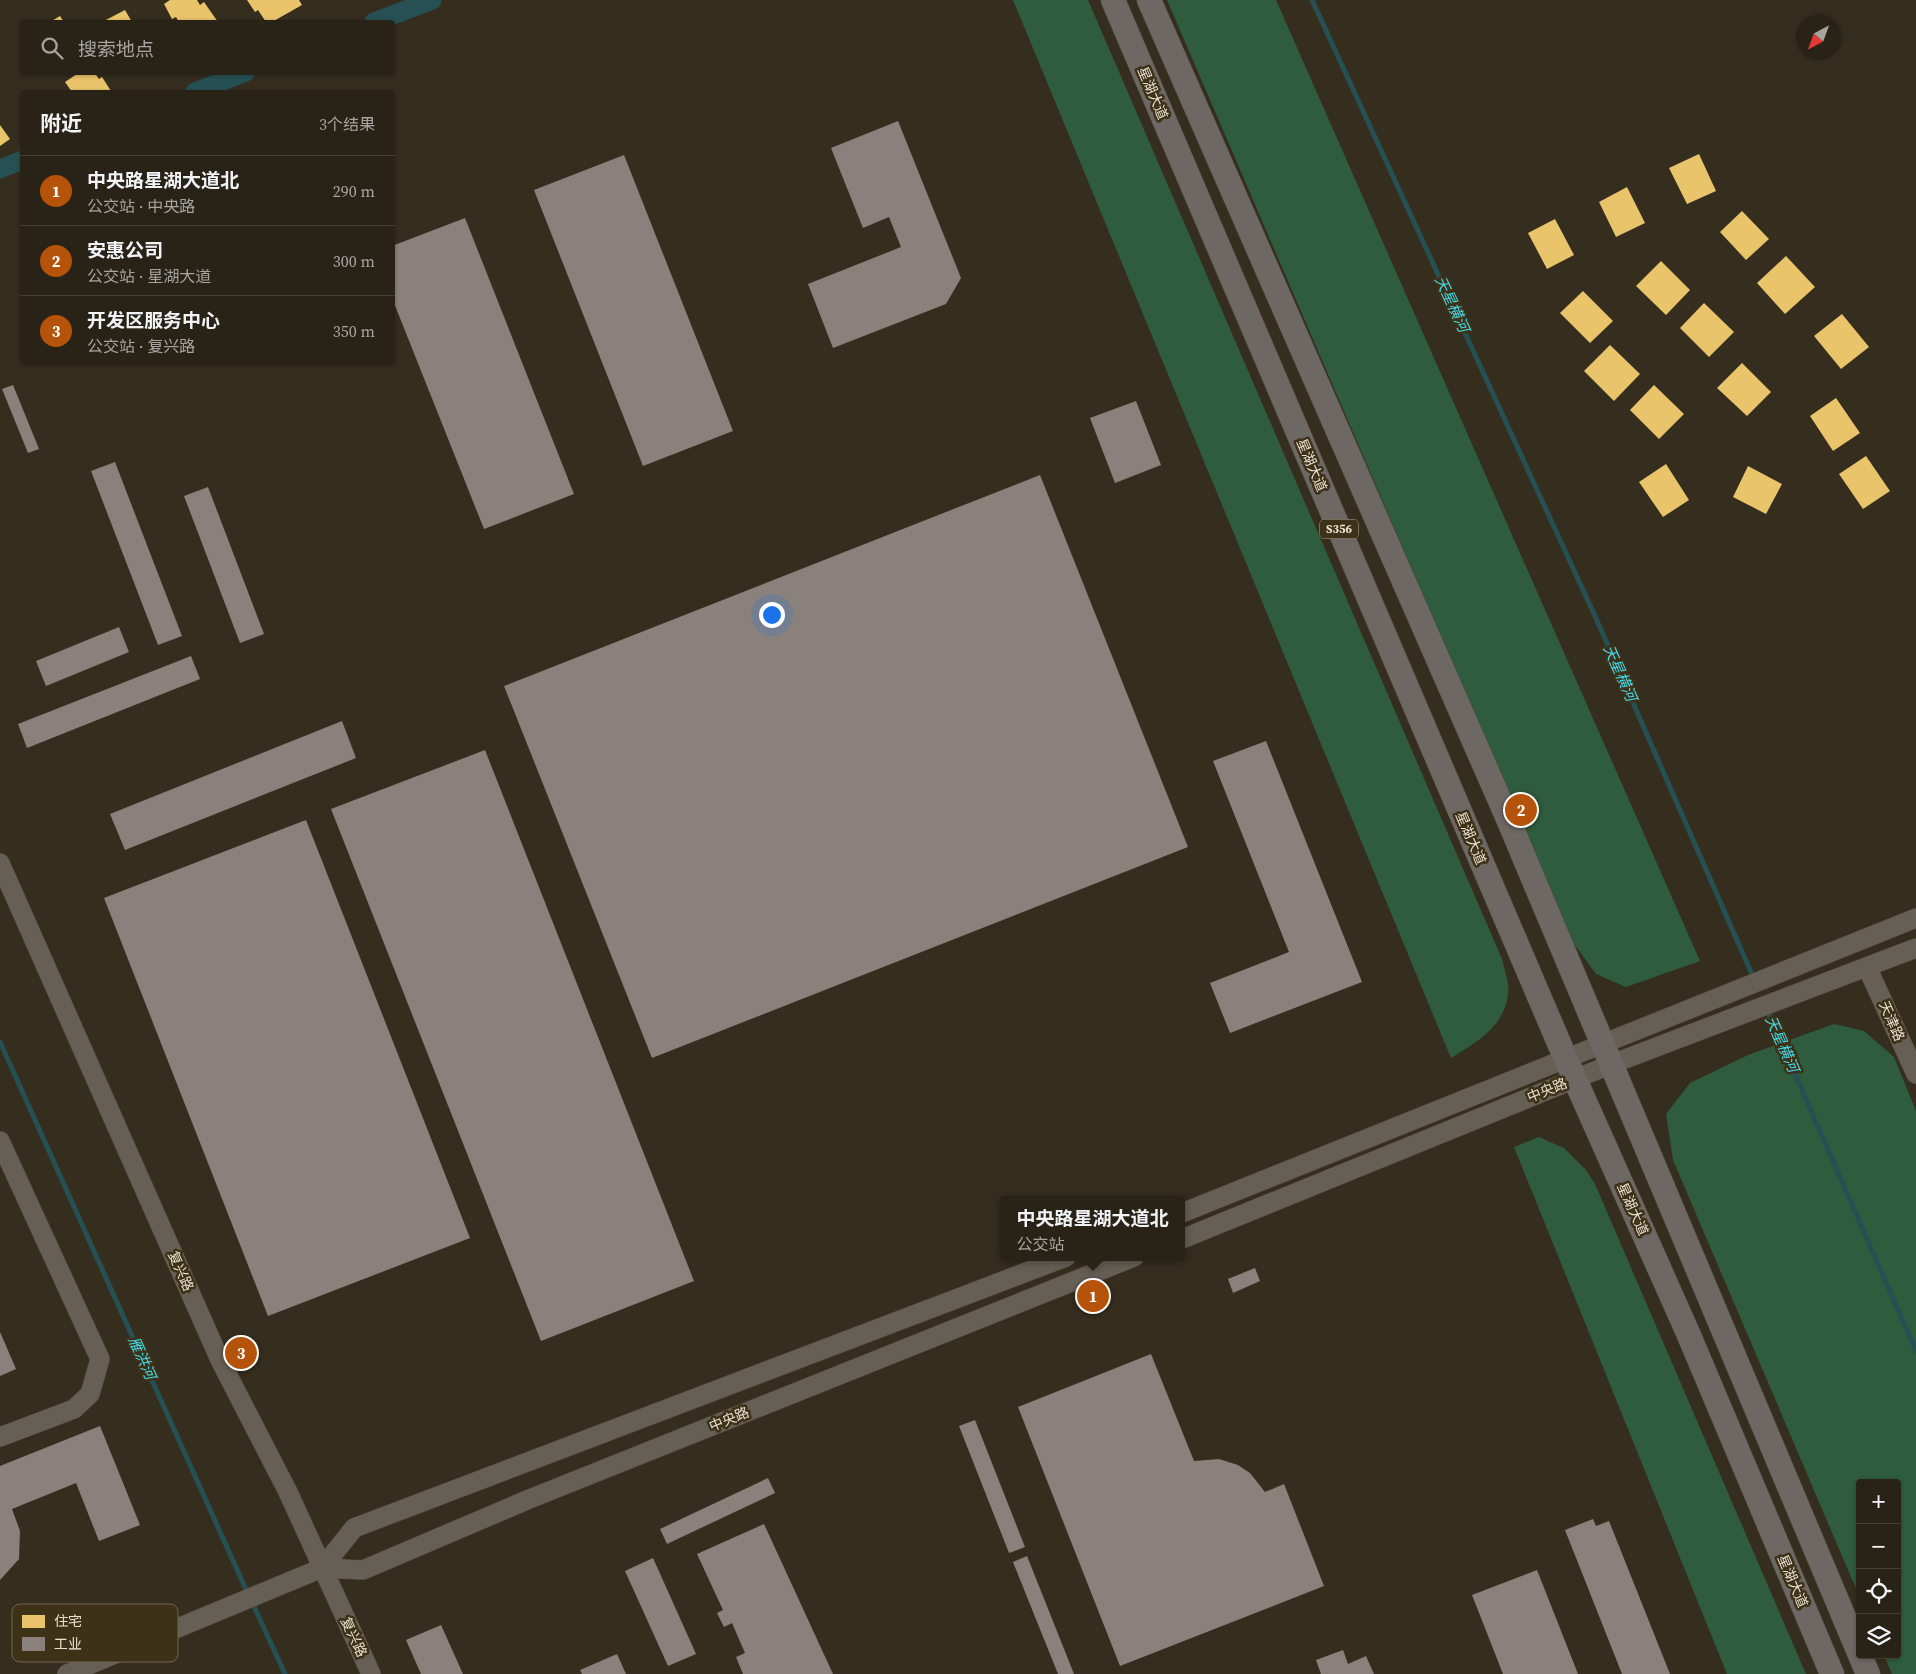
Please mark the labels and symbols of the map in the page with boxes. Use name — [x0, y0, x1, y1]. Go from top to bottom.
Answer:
north arrow — [1796, 15, 1841, 60]
street label: 星湖大道 — [1133, 63, 1173, 123]
water label: 天星横河 — [1430, 272, 1476, 338]
street label: 星湖大道 — [1292, 435, 1332, 495]
road number: S356 — [1320, 520, 1358, 538]
your location — [759, 602, 785, 628]
water label: 天星横河 — [1599, 641, 1643, 707]
pin: 2 — [1505, 791, 1537, 829]
street label: 星湖大道 — [1451, 808, 1491, 868]
street label: 天津路 — [1874, 998, 1910, 1044]
water label: 天星横河 — [1761, 1012, 1805, 1078]
street label: 中央路 — [1524, 1073, 1570, 1107]
street label: 星湖大道 — [1612, 1179, 1654, 1239]
street label: 复兴路 — [163, 1248, 199, 1294]
pin: 1 — [1077, 1277, 1109, 1315]
water label: 雁洪河 — [124, 1333, 162, 1385]
pin: 3 — [225, 1334, 257, 1372]
street label: 中央路 — [706, 1402, 752, 1436]
street label: 星湖大道 — [1773, 1551, 1813, 1611]
legend — [12, 1604, 178, 1662]
text: 住宅 — [54, 1611, 82, 1631]
street label: 复兴路 — [336, 1614, 372, 1660]
text: 工业 — [54, 1634, 82, 1654]

